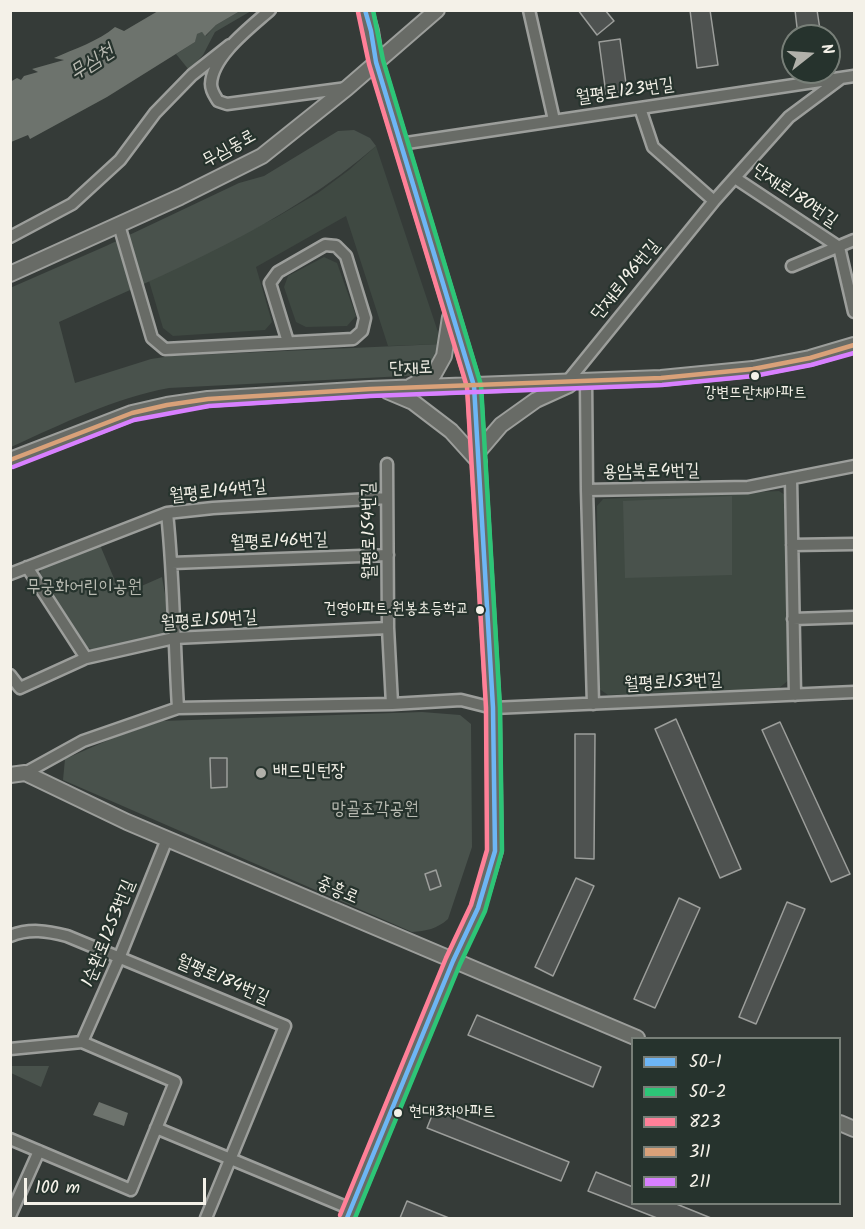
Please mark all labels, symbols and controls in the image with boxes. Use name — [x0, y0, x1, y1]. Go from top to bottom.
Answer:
north arrow — [781, 24, 841, 84]
water label: 무심천 — [66, 41, 120, 87]
text: N — [813, 41, 840, 58]
street label: 월평로123번길 — [575, 75, 675, 111]
street label: 무심동로 — [199, 127, 261, 173]
street label: 단재로180번길 — [747, 161, 841, 233]
street label: 단재로196번길 — [588, 237, 666, 325]
street label: 단재로 — [389, 358, 433, 382]
marker: 강변뜨란채아파트 — [749, 370, 761, 382]
place label: 강변뜨란채아파트 — [704, 384, 806, 404]
street label: 용암북로4번길 — [602, 461, 700, 485]
street label: 월평로144번길 — [168, 477, 268, 509]
street label: 월평로154번길 — [359, 482, 383, 580]
street label: 월평로146번길 — [230, 530, 328, 556]
park label: 무궁화어린이공원 — [26, 578, 142, 600]
place label: 건영아파트.원봉초등학교 — [324, 600, 469, 620]
marker: 건영아파트.원봉초등학교 — [474, 604, 486, 616]
street label: 월평로150번길 — [160, 608, 258, 636]
street label: 월평로153번길 — [623, 671, 723, 697]
place label: 배드민턴장 — [273, 762, 345, 784]
marker: 배드민턴장 — [254, 766, 268, 780]
park label: 망골조각공원 — [332, 800, 418, 822]
street label: 중흥로 — [313, 874, 361, 910]
street label: 1순환로1253번길 — [79, 877, 141, 991]
street label: 월평로184번길 — [172, 952, 272, 1010]
legend — [631, 1037, 841, 1205]
text: 50-1 — [689, 1048, 722, 1077]
text: 50-2 — [689, 1078, 726, 1107]
place label: 현대3차아파트 — [409, 1103, 495, 1123]
marker: 현대3차아파트 — [392, 1107, 404, 1119]
text: 823 — [689, 1108, 721, 1137]
text: 311 — [689, 1138, 711, 1167]
scale bar — [27, 1166, 208, 1204]
text: 211 — [689, 1168, 711, 1197]
text: 100 m — [35, 1174, 80, 1203]

